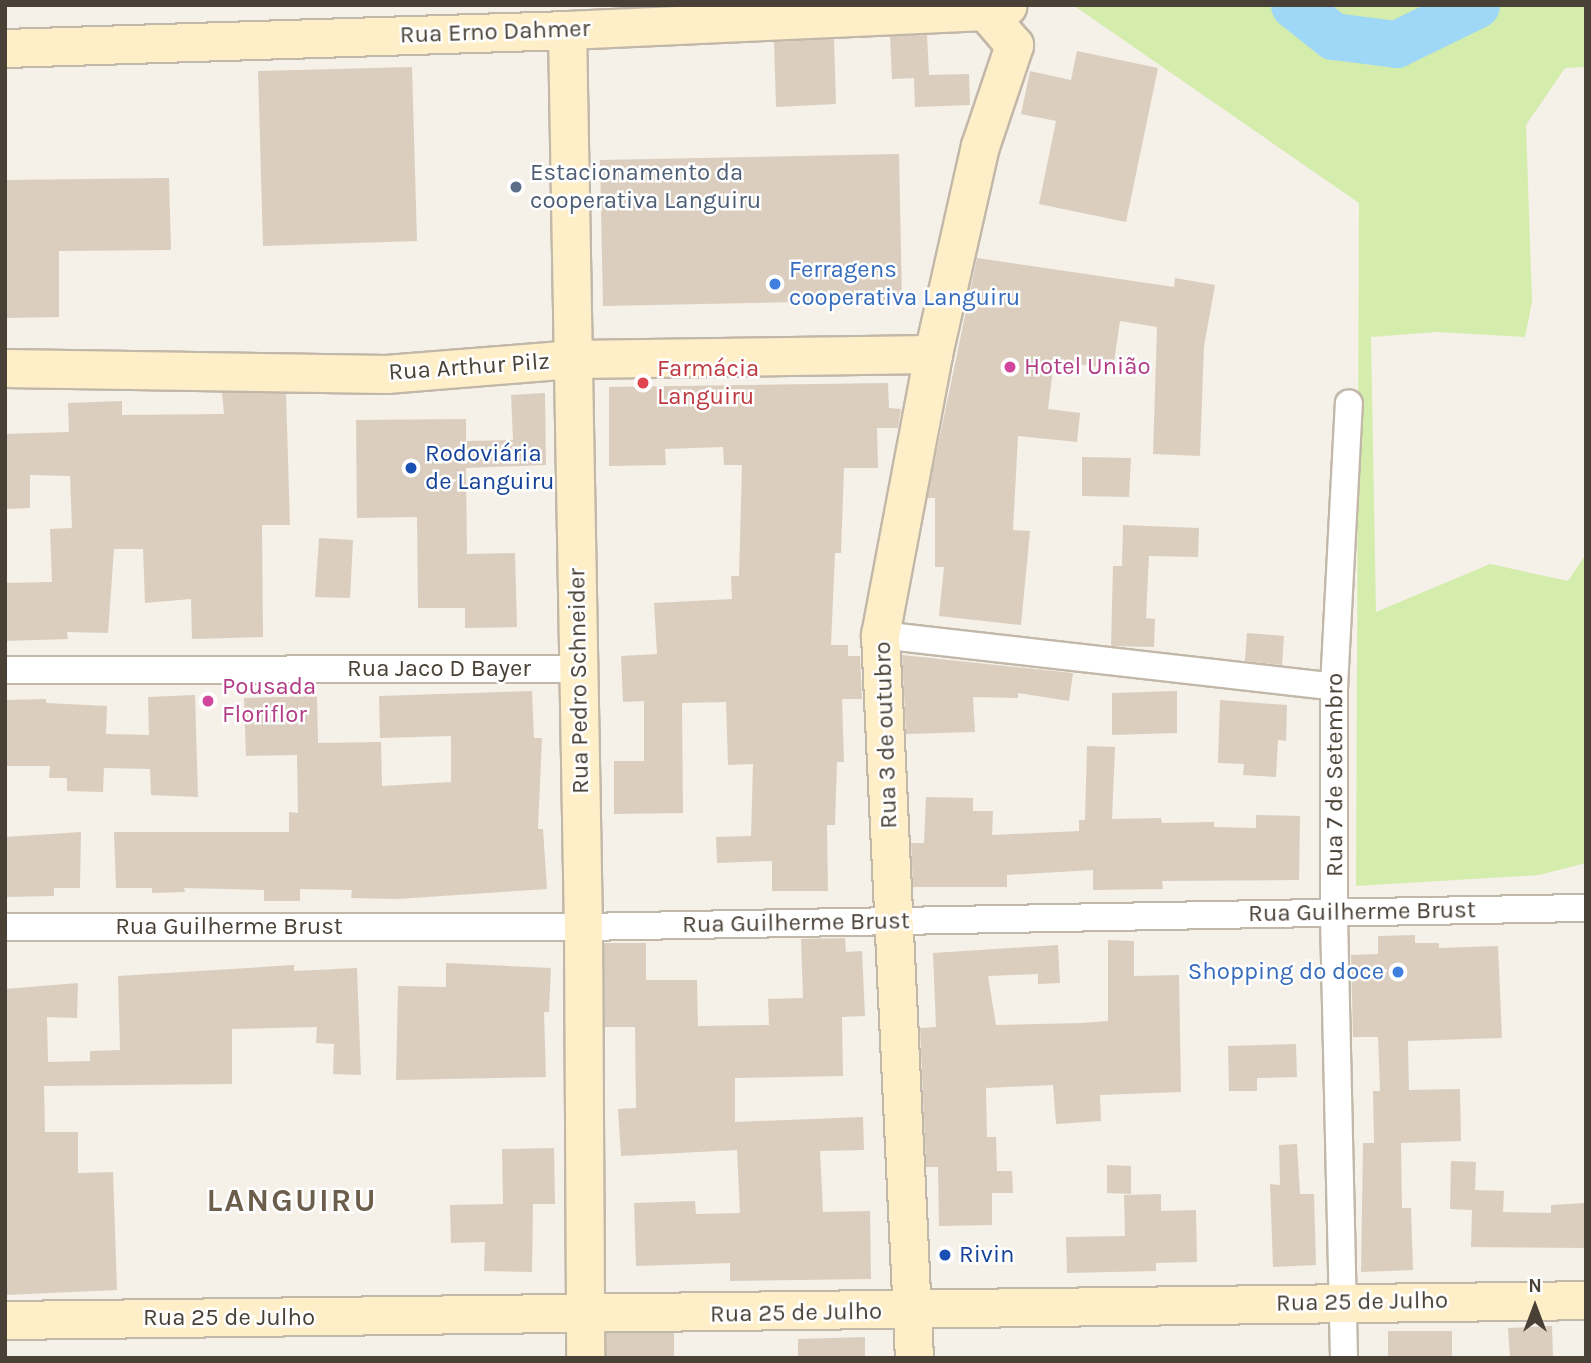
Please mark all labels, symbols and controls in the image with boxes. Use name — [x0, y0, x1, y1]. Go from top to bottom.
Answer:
street label: Rua Erno Dahmer — [399, 14, 591, 50]
place label: Estacionamento da cooperativa Languiru — [530, 159, 761, 215]
marker: Estacionamento da cooperativa Languiru — [508, 179, 524, 195]
place label: Ferragens cooperativa Languiru — [789, 256, 1020, 312]
marker: Ferragens cooperativa Languiru — [767, 276, 783, 292]
street label: Rua Arthur Pilz — [387, 347, 551, 387]
place label: Hotel União — [1024, 353, 1151, 381]
place label: Farmácia Languiru — [657, 355, 759, 411]
marker: Hotel União — [1002, 359, 1018, 375]
marker: Farmácia Languiru — [635, 375, 651, 391]
place label: Rodoviária de Languiru — [425, 440, 555, 496]
marker: Rodoviária de Languiru — [403, 460, 419, 476]
street label: Rua Pedro Schneider — [563, 568, 595, 794]
street label: Rua 3 de outubro — [868, 641, 904, 829]
street label: Rua Jaco D Bayer — [347, 655, 531, 683]
place label: Pousada Floriflor — [222, 673, 316, 729]
street label: Rua 7 de Setembro — [1321, 673, 1349, 877]
marker: Pousada Floriflor — [200, 693, 216, 709]
street label: Rua Guilherme Brust — [1248, 896, 1476, 928]
street label: Rua Guilherme Brust — [682, 907, 910, 939]
street label: Rua Guilherme Brust — [115, 913, 343, 941]
place label: Shopping do doce — [1188, 958, 1384, 986]
marker: Shopping do doce — [1390, 964, 1406, 980]
district label: LANGUIRU — [208, 1182, 376, 1220]
place label: Rivin — [959, 1241, 1015, 1269]
marker: Rivin — [937, 1247, 953, 1263]
north arrow — [1500, 1272, 1570, 1342]
text: N — [1528, 1275, 1542, 1297]
street label: Rua 25 de Julho — [1276, 1286, 1448, 1318]
street label: Rua 25 de Julho — [710, 1297, 882, 1329]
street label: Rua 25 de Julho — [143, 1304, 315, 1332]

